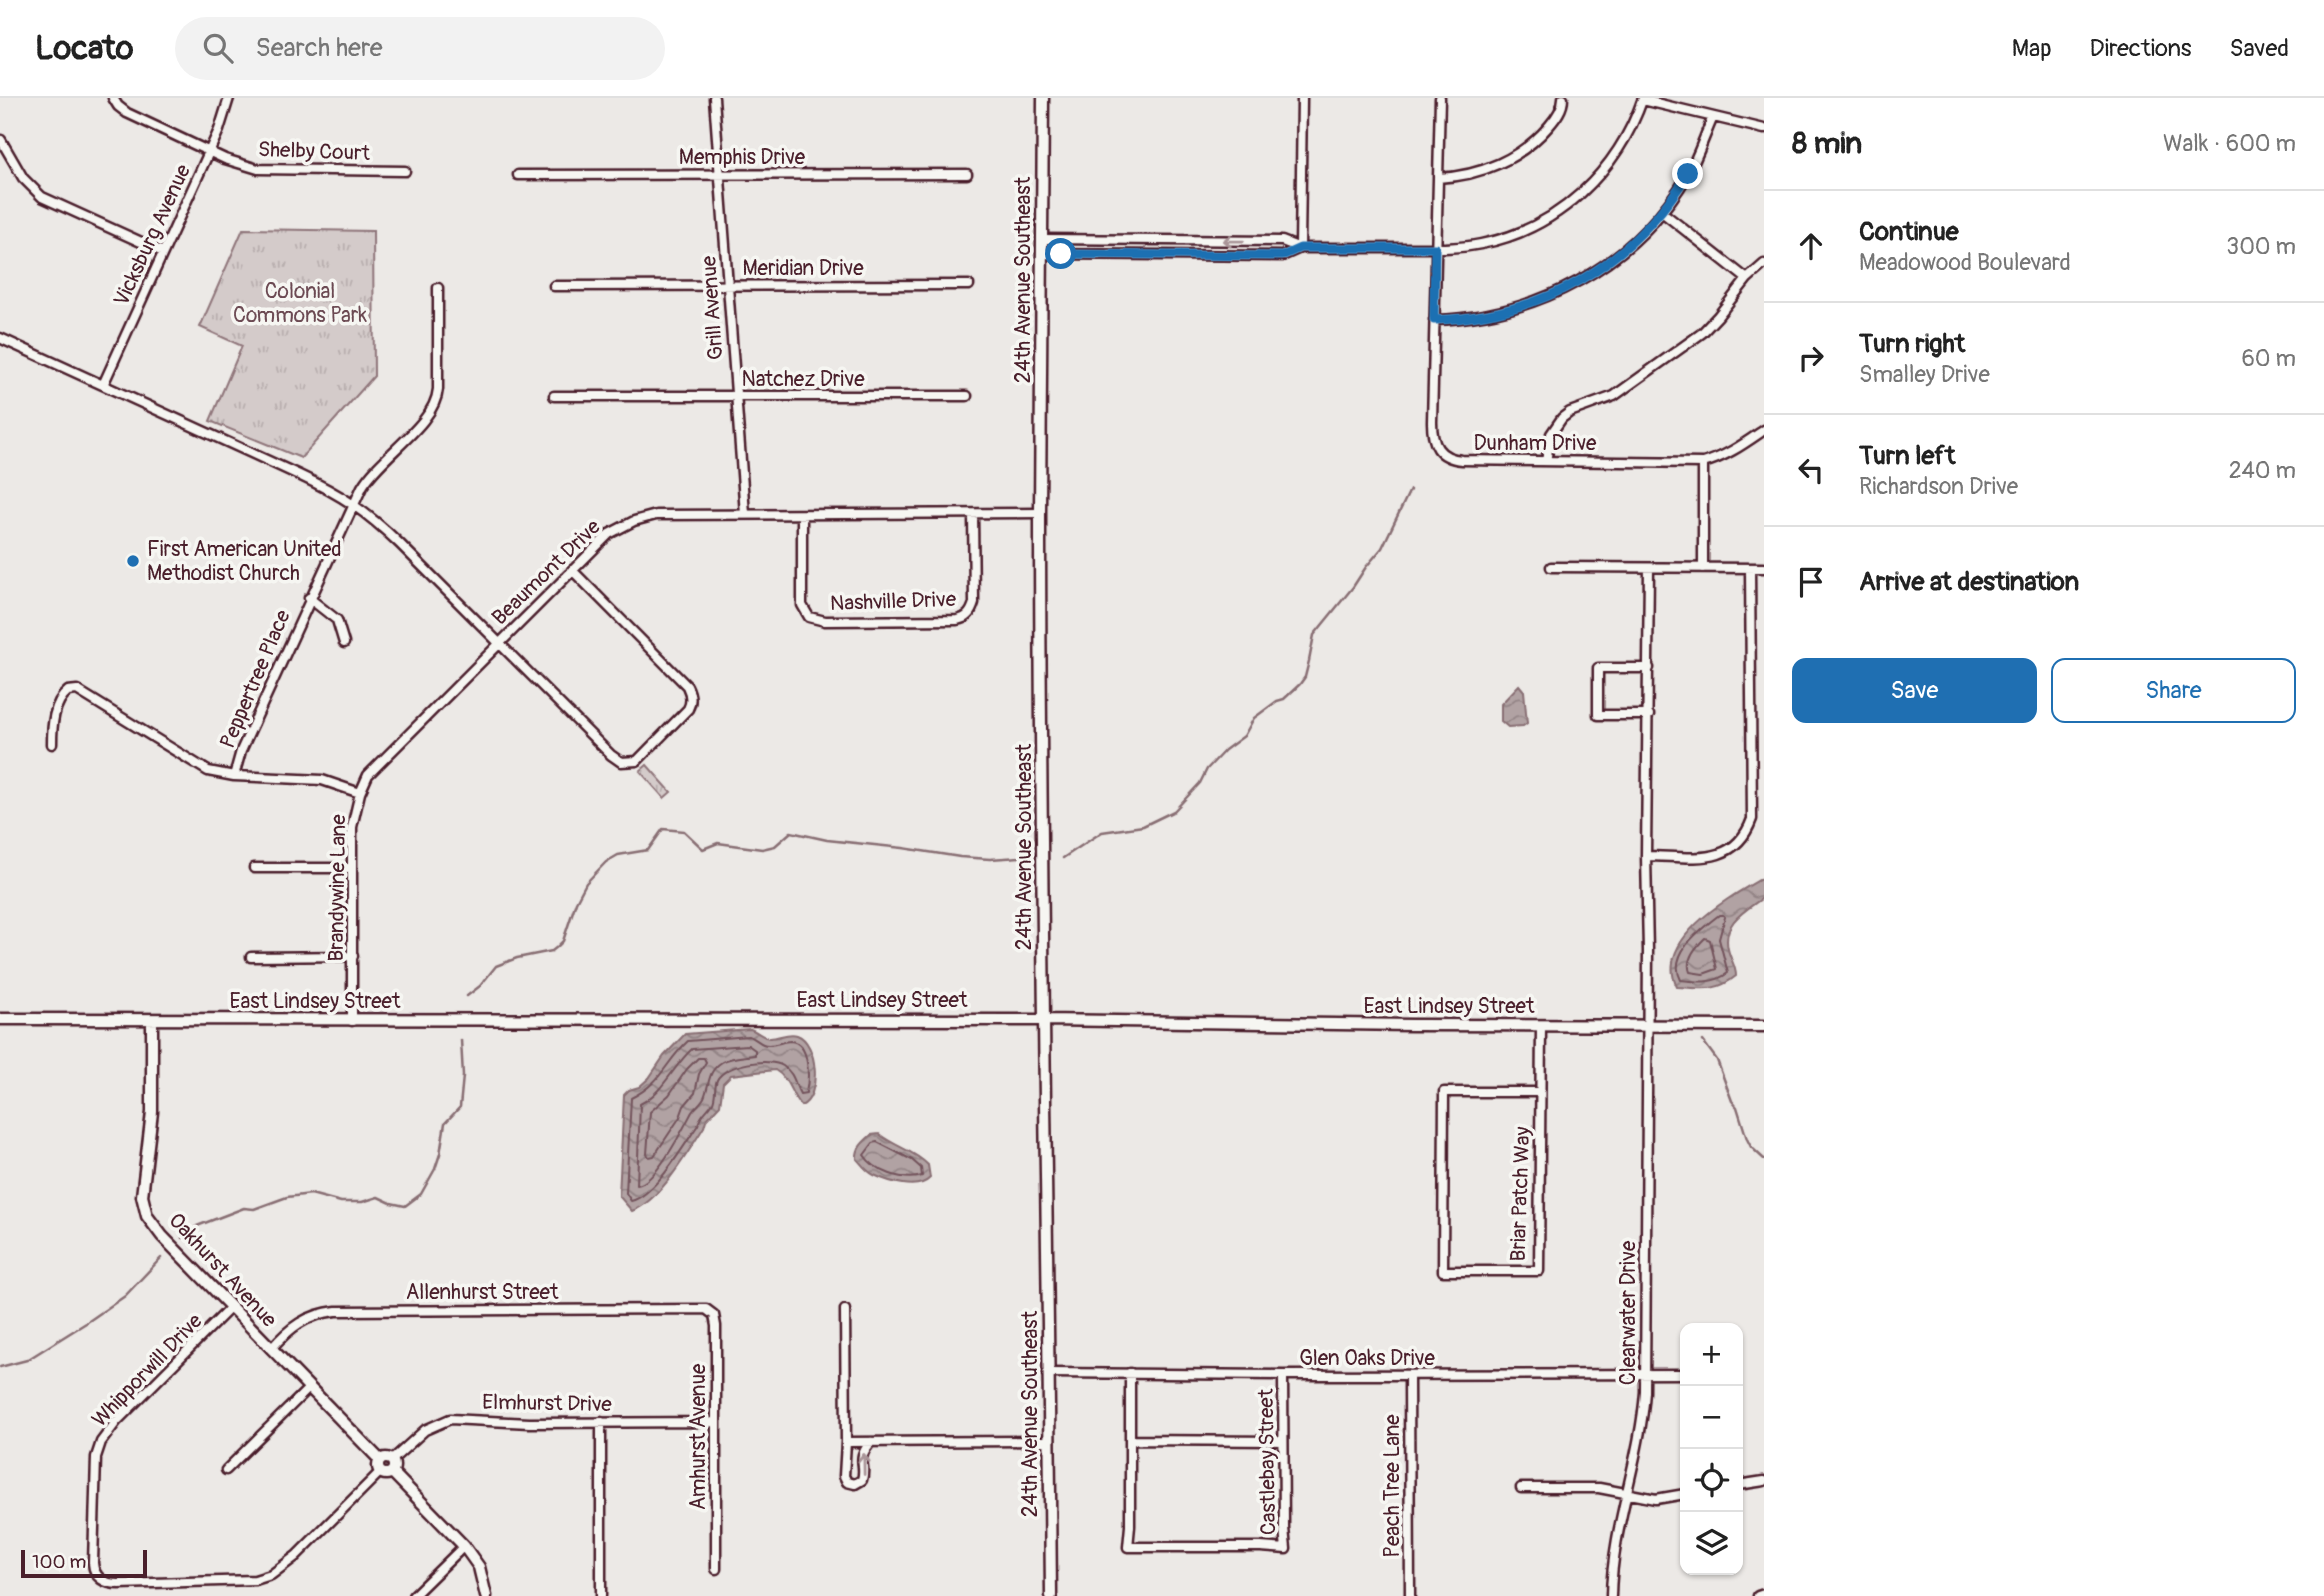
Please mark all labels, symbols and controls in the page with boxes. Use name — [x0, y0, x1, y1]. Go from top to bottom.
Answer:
search box — [175, 17, 665, 80]
text: Locato — [35, 28, 133, 69]
icon: search — [199, 29, 237, 67]
text: Search here — [255, 32, 382, 64]
text: Map — [2012, 34, 2052, 63]
text: Directions — [2090, 34, 2191, 63]
text: Saved — [2229, 34, 2289, 63]
text: 8 min — [1792, 125, 1862, 162]
text: Walk · 600 m — [2163, 129, 2296, 158]
street label: Shelby Court — [258, 136, 371, 167]
street label: Memphis Drive — [679, 144, 806, 171]
route end — [1672, 158, 1703, 189]
street label: Vicksburg Avenue — [108, 160, 197, 310]
street label: 24th Avenue Southeast — [1010, 176, 1037, 383]
text: Continue — [1859, 216, 1959, 248]
icon: ahead — [1792, 227, 1830, 265]
text: 300 m — [2226, 232, 2296, 261]
one-way arrow — [1222, 234, 1245, 247]
route start — [1045, 238, 1076, 269]
text: Meadowood Boulevard — [1859, 248, 2071, 277]
street label: Grill Avenue — [695, 254, 730, 361]
street label: Meridian Drive — [742, 255, 864, 282]
park label: Colonial Commons Park — [233, 278, 367, 329]
text: Turn right — [1859, 328, 1965, 360]
icon: right — [1792, 339, 1830, 377]
text: 60 m — [2241, 344, 2296, 373]
text: Smalley Drive — [1859, 360, 1990, 389]
street label: Natchez Drive — [742, 366, 865, 393]
street label: Dunham Drive — [1474, 430, 1597, 457]
text: Turn left — [1859, 440, 1955, 472]
icon: left — [1792, 451, 1830, 489]
text: 240 m — [2229, 456, 2296, 485]
text: Richardson Drive — [1859, 472, 2018, 501]
street label: Beaumont Drive — [486, 513, 607, 631]
place label: First American United Methodist Church — [147, 536, 342, 587]
marker: First American United Methodist Church — [125, 553, 141, 569]
icon: arrive — [1792, 563, 1830, 601]
text: Arrive at destination — [1859, 566, 2079, 598]
street label: Nashville Drive — [830, 586, 957, 617]
street label: Peppertree Place — [214, 605, 297, 753]
button: Save — [1792, 658, 2037, 723]
button: Share — [2051, 658, 2296, 723]
street label: 24th Avenue Southeast — [1011, 743, 1038, 950]
street label: Brandywine Lane — [323, 813, 352, 962]
street label: East Lindsey Street — [797, 987, 968, 1014]
street label: East Lindsey Street — [230, 988, 401, 1015]
street label: East Lindsey Street — [1364, 993, 1535, 1020]
street label: Briar Patch Way — [1505, 1126, 1536, 1262]
street label: Oakhurst Avenue — [163, 1207, 283, 1334]
street label: Clearwater Drive — [1615, 1240, 1642, 1385]
street label: Allenhurst Street — [406, 1279, 559, 1306]
street label: Whipporwill Drive — [86, 1307, 209, 1433]
street label: 24th Avenue Southeast — [1017, 1310, 1044, 1517]
map controls — [1680, 1323, 1743, 1575]
button: + — [1680, 1323, 1743, 1386]
street label: Glen Oaks Drive — [1299, 1345, 1436, 1372]
street label: Amhurst Avenue — [685, 1363, 712, 1510]
button: − — [1680, 1386, 1743, 1449]
street label: Castlebay Street — [1253, 1388, 1282, 1535]
street label: Elmhurst Drive — [482, 1389, 613, 1418]
street label: Peach Tree Lane — [1379, 1414, 1406, 1558]
button: locate — [1680, 1449, 1743, 1512]
one-way arrow — [857, 1453, 871, 1476]
button: layers — [1680, 1512, 1743, 1575]
scale bar — [21, 1547, 147, 1579]
text: 100 m — [32, 1550, 86, 1574]

